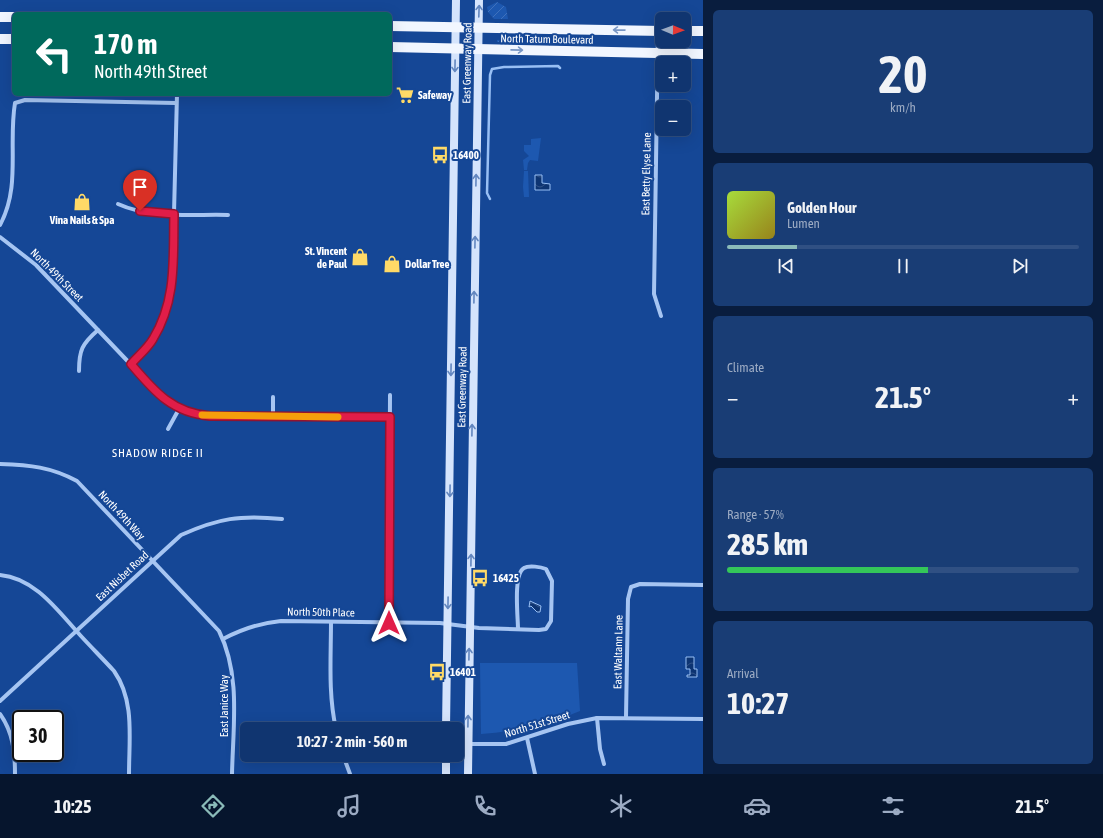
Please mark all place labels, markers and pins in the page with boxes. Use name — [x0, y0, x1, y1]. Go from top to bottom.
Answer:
supermarket icon: Safeway — [395, 85, 415, 105]
place label: Safeway — [418, 89, 452, 101]
bus stop icon: 16400 — [430, 145, 450, 165]
place label: 16400 — [453, 149, 479, 161]
pin — [123, 170, 157, 211]
shop icon: Vina Nails & Spa — [72, 192, 92, 212]
place label: Vina Nails & Spa — [49, 214, 114, 226]
place label: St. Vincent de Paul — [305, 245, 348, 270]
shop icon: St. Vincent de Paul — [350, 247, 370, 267]
shop icon: Dollar Tree — [382, 254, 402, 274]
place label: Dollar Tree — [405, 258, 449, 270]
bus stop icon: 16425 — [470, 568, 490, 588]
place label: 16425 — [493, 572, 519, 584]
bus stop icon: 16401 — [427, 662, 447, 682]
place label: 16401 — [450, 666, 476, 678]

